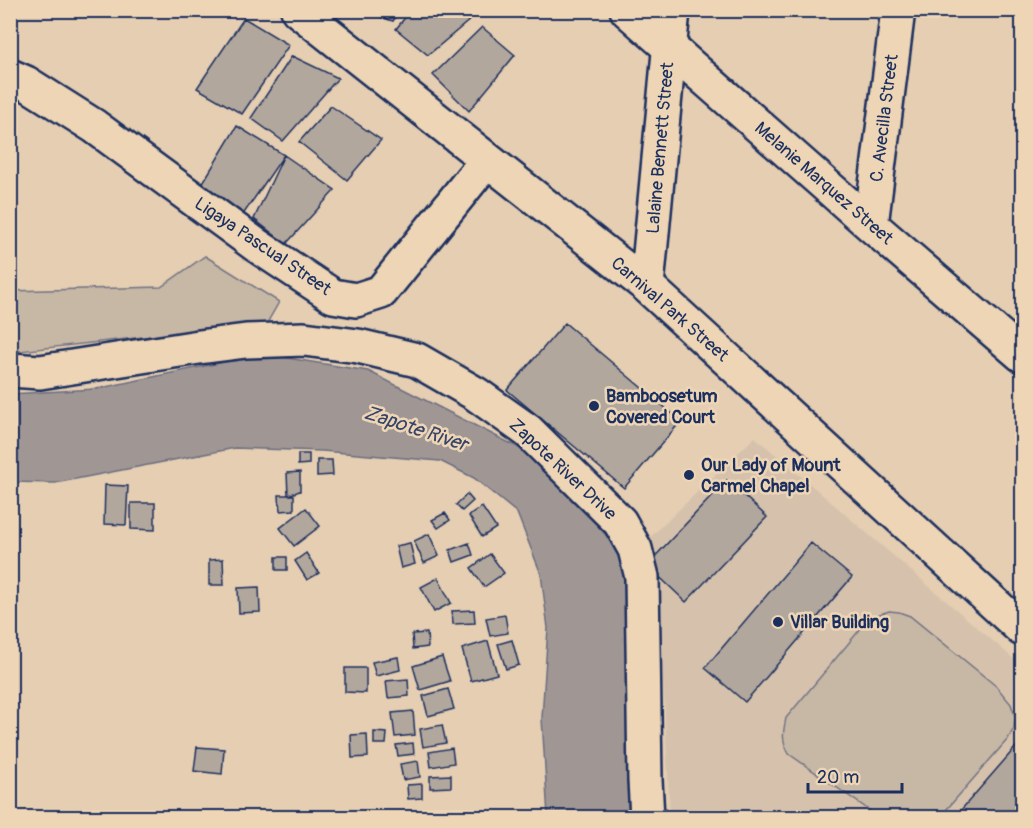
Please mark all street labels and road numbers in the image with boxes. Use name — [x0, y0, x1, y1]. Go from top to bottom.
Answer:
street label: C. Avecilla Street — [865, 52, 904, 183]
street label: Lalaine Bennett Street — [642, 60, 680, 235]
street label: Melanie Marquez Street — [750, 117, 898, 250]
street label: Ligaya Pascual Street — [190, 192, 336, 301]
street label: Carnival Park Street — [606, 252, 734, 367]
street label: Zapote River Drive — [504, 414, 621, 525]

